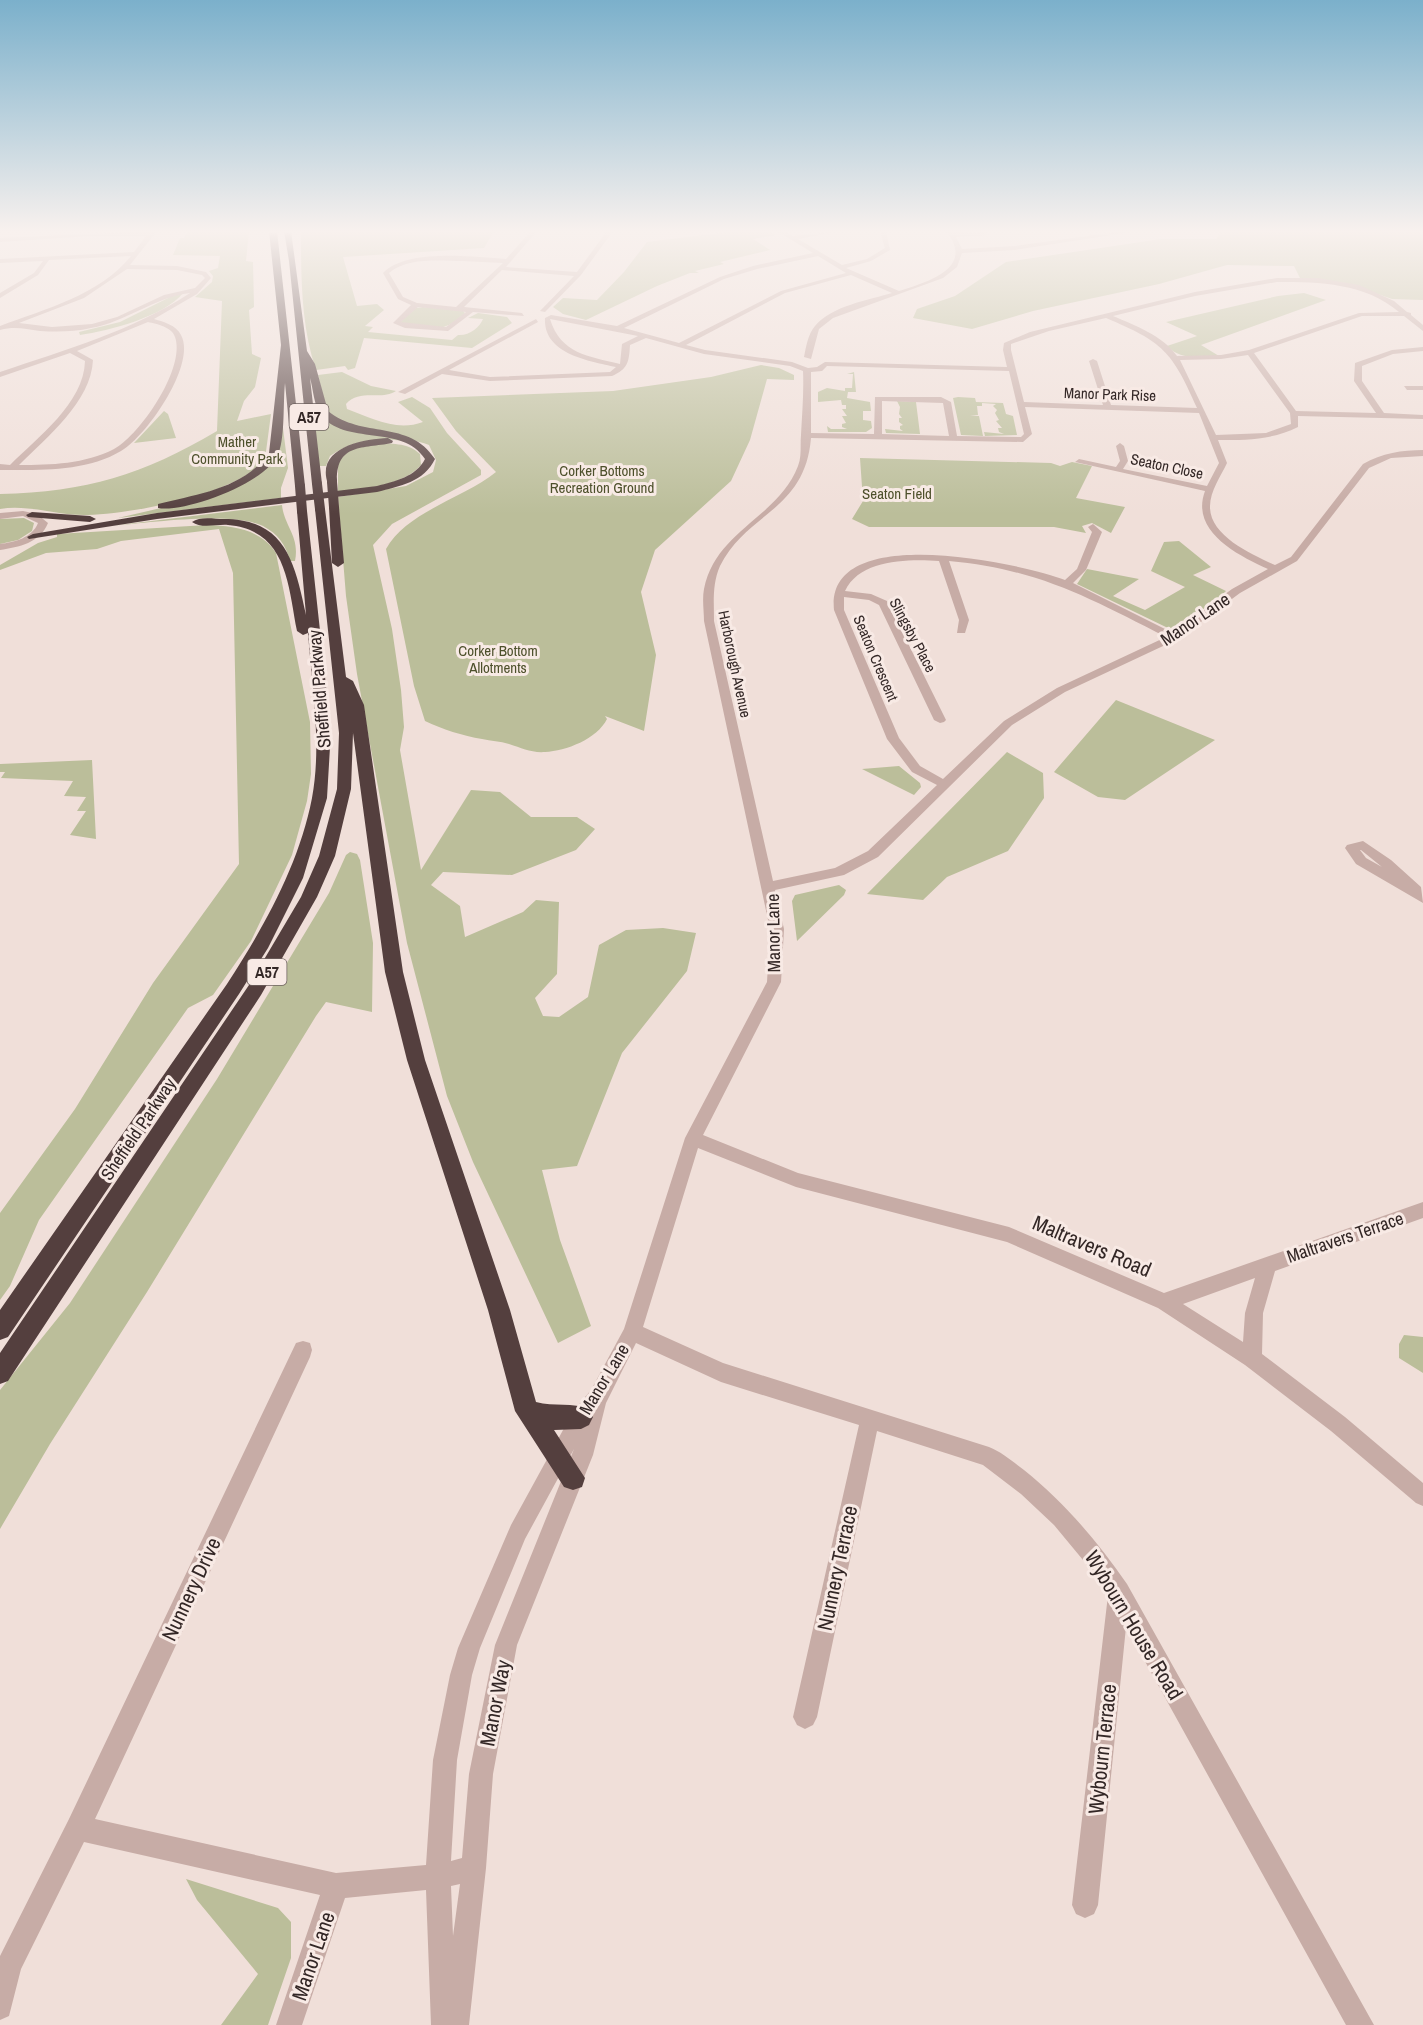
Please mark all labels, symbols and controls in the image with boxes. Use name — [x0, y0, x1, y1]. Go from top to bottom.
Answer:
street label: Manor Park Rise — [1064, 382, 1157, 406]
road number: A57 — [290, 404, 328, 430]
park label: Mather Community Park — [191, 431, 284, 469]
street label: Seaton Close — [1129, 448, 1205, 484]
park label: Corker Bottoms Recreation Ground — [550, 460, 654, 498]
park label: Seaton Field — [862, 483, 932, 504]
street label: Manor Lane — [1155, 587, 1235, 651]
street label: Slingsby Place — [885, 594, 941, 676]
street label: Harborough Avenue — [713, 608, 757, 720]
street label: Seaton Crescent — [848, 612, 904, 705]
street label: Sheffield Parkway — [301, 628, 337, 749]
park label: Corker Bottom Allotments — [458, 640, 538, 678]
street label: Manor Lane — [760, 893, 786, 973]
road number: A57 — [248, 959, 286, 985]
street label: Sheffield Parkway — [94, 1072, 182, 1185]
street label: Maltravers Terrace — [1283, 1205, 1407, 1269]
street label: Maltravers Road — [1028, 1208, 1156, 1284]
street label: Manor Lane — [573, 1339, 635, 1419]
street label: Nunnery Terrace — [810, 1503, 864, 1633]
street label: Nunnery Drive — [154, 1533, 228, 1645]
street label: Wybourn House Road — [1078, 1545, 1190, 1705]
street label: Manor Way — [472, 1657, 518, 1749]
street label: Wybourn Terrace — [1081, 1683, 1123, 1815]
street label: Manor Lane — [284, 1908, 342, 2004]

